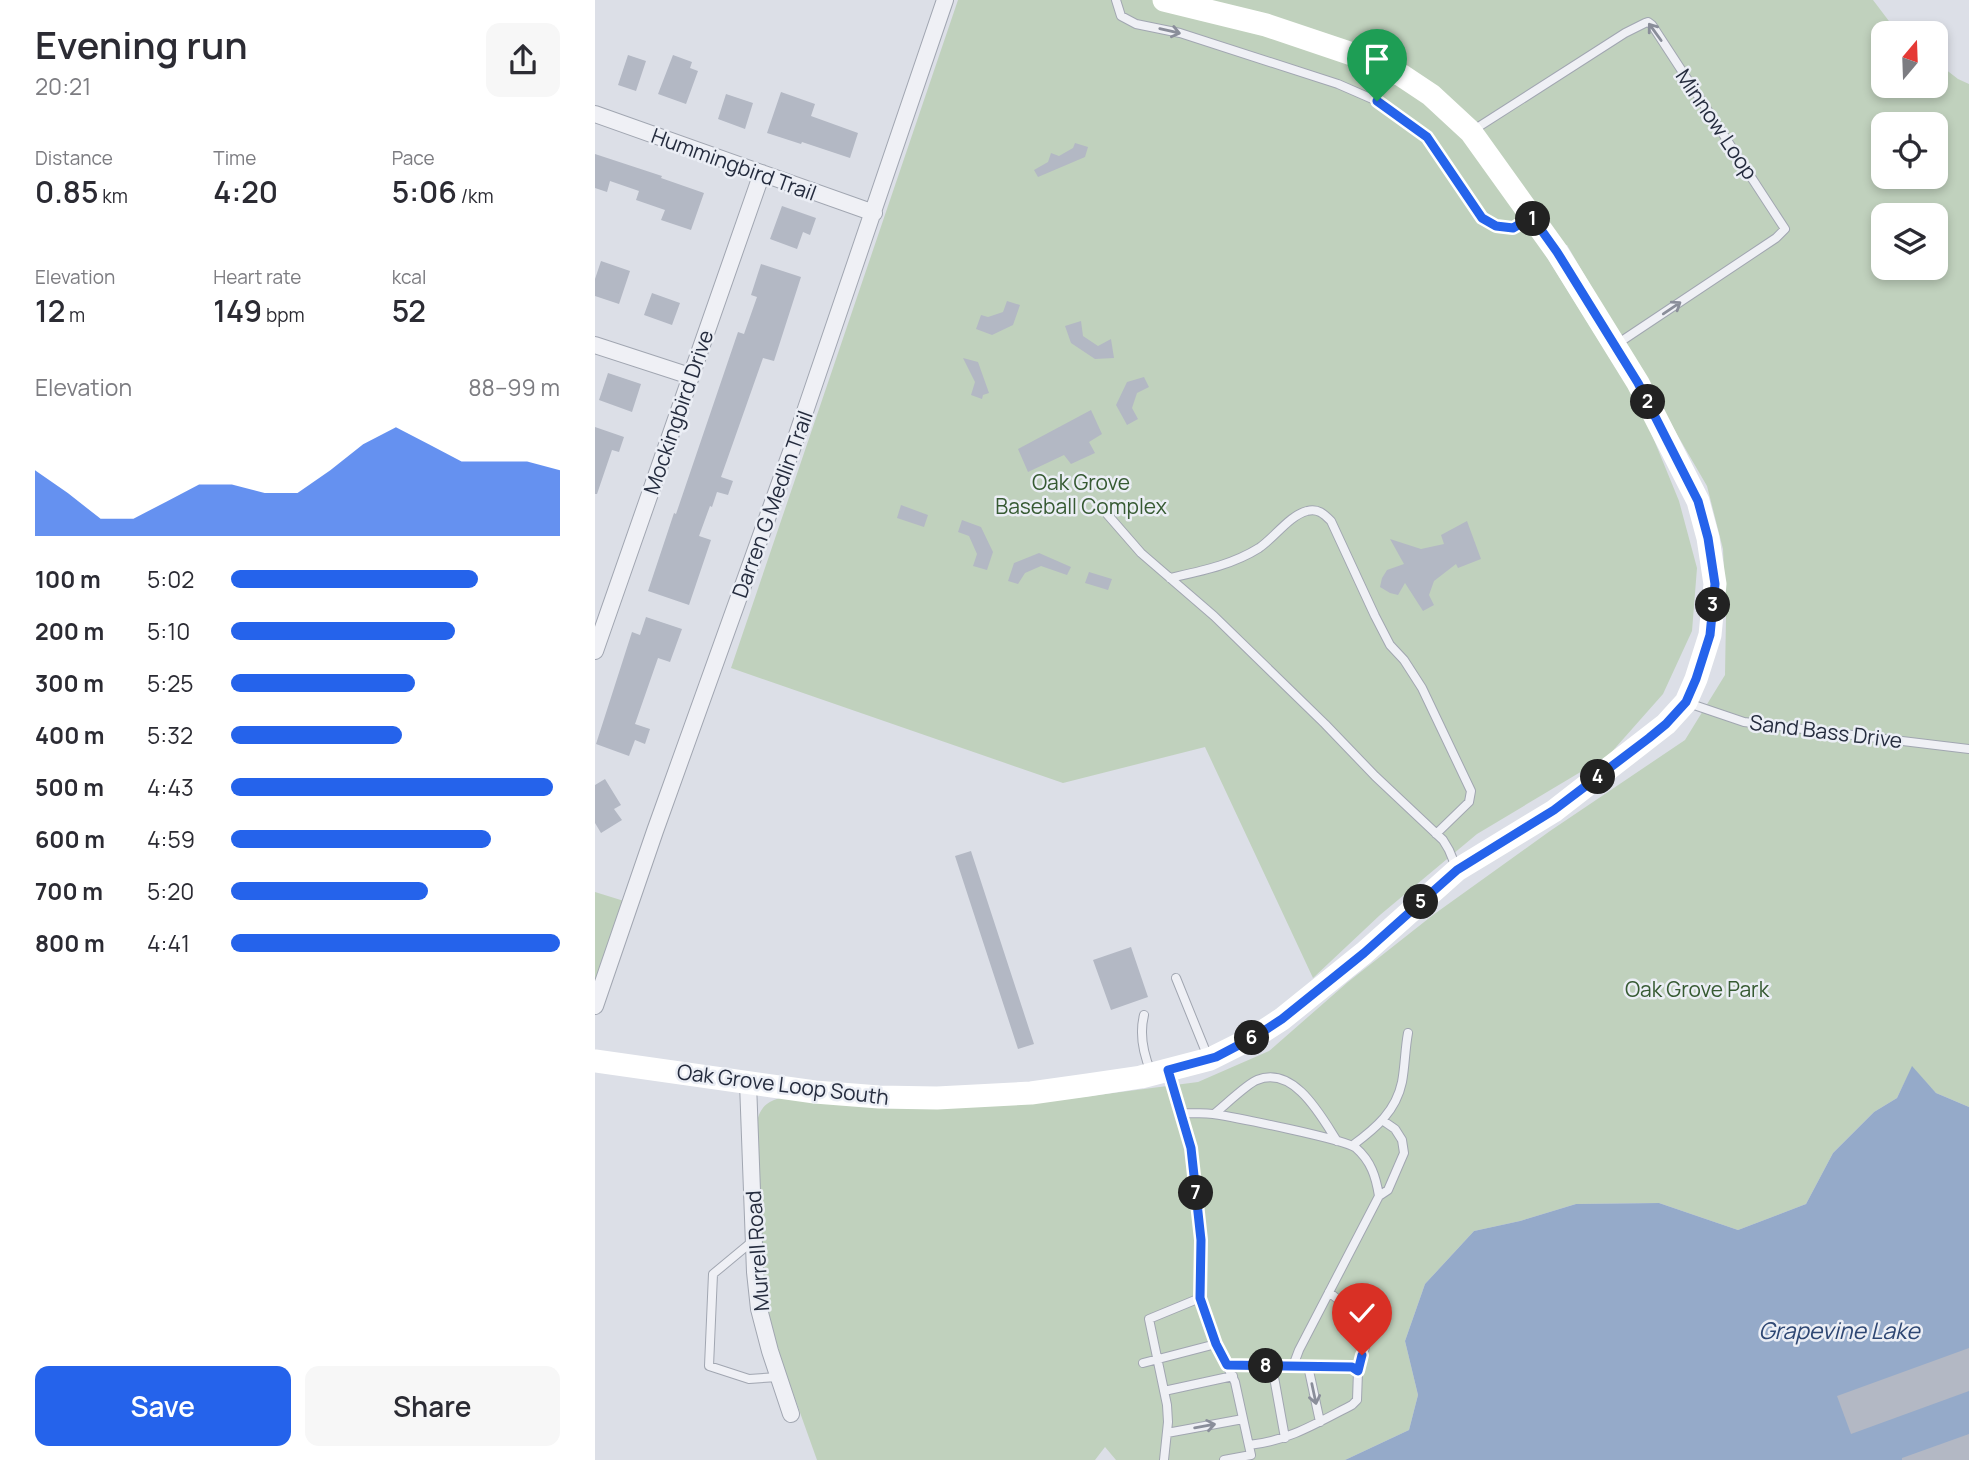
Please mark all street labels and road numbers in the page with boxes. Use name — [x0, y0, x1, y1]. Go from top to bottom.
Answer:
street label: Minnow Loop — [1670, 63, 1764, 185]
street label: Hummingbird Trail — [648, 121, 820, 207]
street label: Mockingbird Drive — [637, 326, 719, 498]
street label: Darren G Medlin Trail — [725, 407, 819, 601]
street label: Sand Bass Drive — [1748, 708, 1904, 754]
street label: Oak Grove Loop South — [675, 1057, 891, 1111]
street label: Murrell Road — [739, 1190, 775, 1312]

